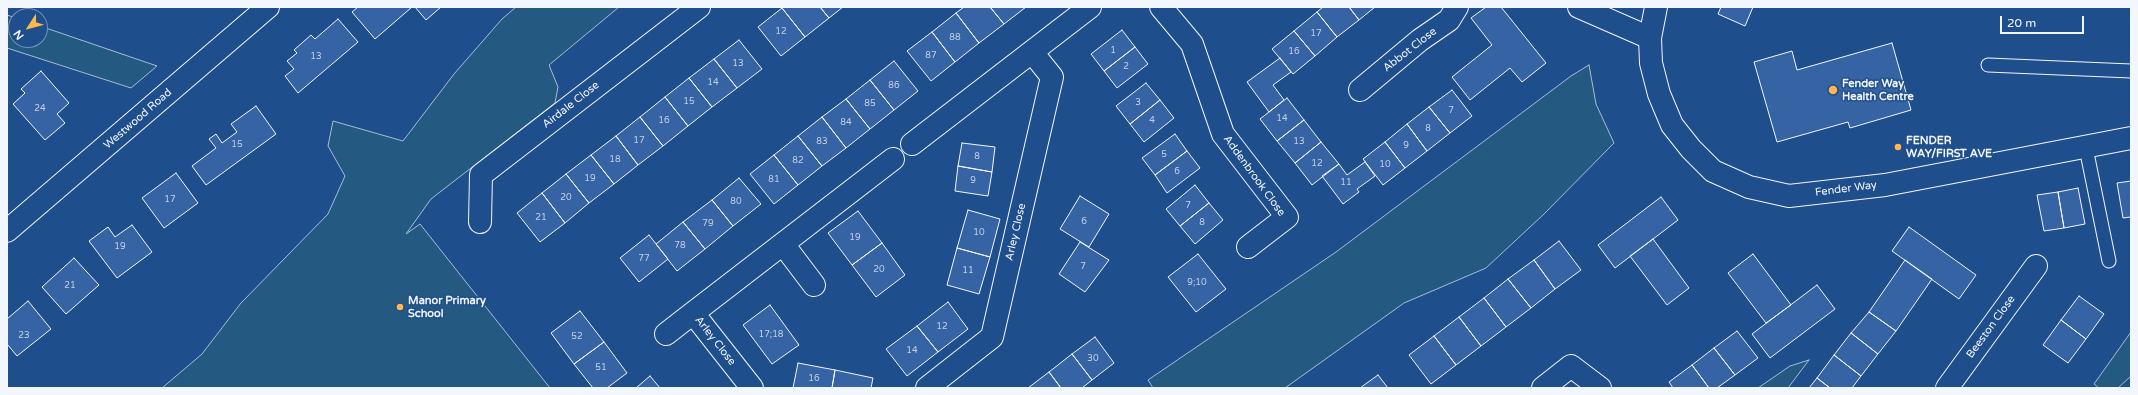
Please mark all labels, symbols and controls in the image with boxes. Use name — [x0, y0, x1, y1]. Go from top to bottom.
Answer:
north arrow — [8, 8, 48, 48]
scale bar — [2002, 8, 2086, 34]
text: 20 m — [2007, 16, 2036, 30]
street label: Abbot Close — [1381, 25, 1439, 75]
text: N — [11, 27, 27, 42]
house number: 12 — [775, 27, 787, 37]
house number: 17 — [1310, 29, 1322, 39]
house number: 88 — [949, 33, 961, 43]
house number: 1 — [1110, 46, 1116, 56]
house number: 16 — [1288, 47, 1300, 57]
house number: 87 — [925, 51, 937, 61]
house number: 13 — [310, 52, 322, 62]
house number: 13 — [732, 59, 744, 69]
house number: 2 — [1123, 62, 1129, 72]
place label: Fender Way Health Centre — [1842, 77, 1914, 103]
house number: 14 — [707, 78, 719, 88]
street label: Airdale Close — [540, 79, 602, 131]
house number: 86 — [888, 81, 900, 91]
marker: Fender Way Health Centre — [1827, 84, 1839, 96]
street label: Westwood Road — [101, 86, 175, 152]
house number: 15 — [683, 97, 695, 107]
house number: 3 — [1135, 98, 1141, 108]
house number: 85 — [864, 99, 876, 109]
house number: 24 — [34, 104, 46, 114]
house number: 7 — [1448, 106, 1454, 116]
house number: 14 — [1276, 114, 1288, 124]
house number: 16 — [658, 116, 670, 126]
house number: 4 — [1149, 116, 1155, 126]
house number: 84 — [840, 118, 852, 128]
house number: 8 — [1425, 124, 1431, 134]
street label: Addenbrook Close — [1220, 133, 1288, 219]
place label: FENDER WAY/FIRST AVE — [1906, 134, 1992, 160]
house number: 17 — [633, 136, 645, 146]
house number: 83 — [816, 137, 828, 147]
house number: 13 — [1293, 137, 1305, 147]
house number: 15 — [231, 140, 243, 150]
house number: 9 — [1403, 141, 1409, 151]
marker: FENDER WAY/FIRST AVE — [1893, 142, 1903, 152]
house number: 5 — [1161, 150, 1167, 160]
house number: 8 — [974, 152, 980, 162]
house number: 18 — [609, 155, 621, 165]
house number: 82 — [792, 156, 804, 166]
house number: 12 — [1311, 159, 1323, 169]
house number: 10 — [1379, 160, 1391, 170]
house number: 6 — [1174, 167, 1180, 177]
house number: 19 — [584, 174, 596, 184]
house number: 81 — [768, 175, 780, 185]
house number: 9 — [970, 176, 976, 186]
house number: 11 — [1340, 178, 1352, 188]
street label: Fender Way — [1814, 179, 1878, 199]
house number: 20 — [560, 193, 572, 203]
house number: 17 — [164, 195, 176, 205]
house number: 80 — [730, 197, 742, 207]
house number: 7 — [1185, 201, 1191, 211]
street label: Arley Close — [1003, 202, 1029, 262]
house number: 21 — [535, 213, 547, 223]
house number: 6 — [1081, 217, 1087, 227]
house number: 8 — [1199, 218, 1205, 228]
house number: 79 — [702, 219, 714, 229]
house number: 10 — [973, 228, 985, 238]
house number: 19 — [849, 233, 861, 243]
house number: 78 — [674, 241, 686, 251]
house number: 19 — [114, 242, 126, 252]
house number: 77 — [638, 254, 650, 264]
house number: 7 — [1080, 262, 1086, 272]
house number: 20 — [873, 265, 885, 275]
house number: 11 — [962, 266, 974, 276]
house number: 9;10 — [1187, 278, 1207, 288]
house number: 21 — [64, 281, 76, 291]
street label: Beeston Close — [1964, 293, 2018, 361]
place label: Manor Primary School — [408, 294, 486, 320]
marker: Manor Primary School — [395, 302, 405, 312]
street label: Arley Close — [692, 314, 738, 368]
house number: 12 — [936, 322, 948, 332]
house number: 17;18 — [759, 330, 783, 340]
house number: 23 — [18, 331, 30, 341]
house number: 52 — [571, 332, 583, 342]
house number: 14 — [906, 346, 918, 356]
house number: 30 — [1087, 354, 1099, 364]
house number: 51 — [595, 363, 607, 373]
house number: 16 — [808, 374, 820, 384]

